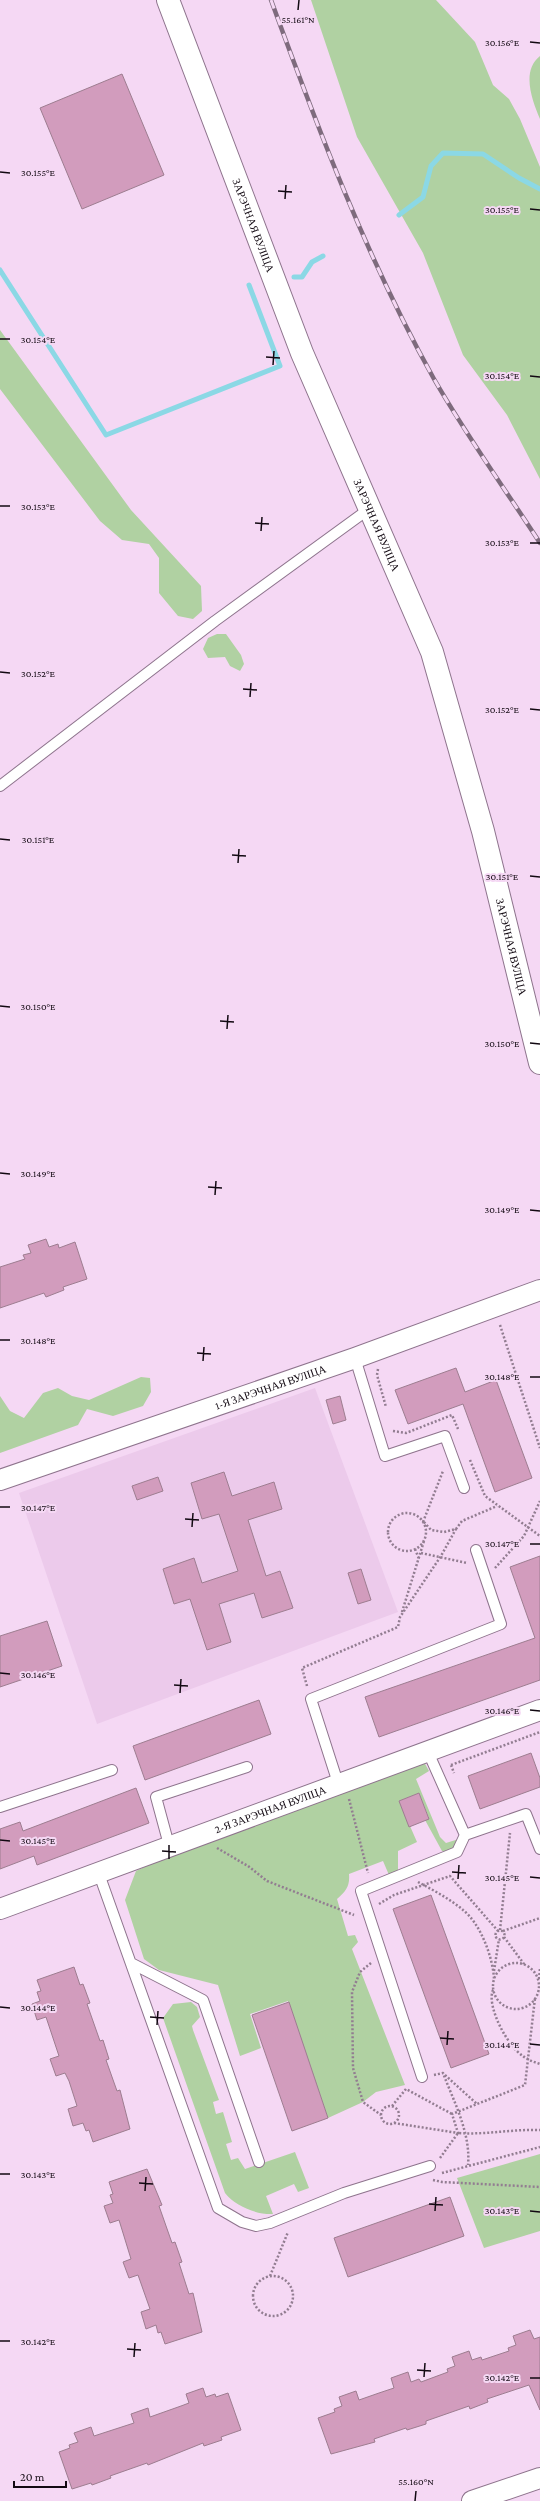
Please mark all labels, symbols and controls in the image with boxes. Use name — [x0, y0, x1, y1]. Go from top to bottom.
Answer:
text: 55.161°N — [281, 14, 315, 25]
text: 30.156°E — [485, 37, 520, 48]
text: 30.155°E — [21, 167, 56, 178]
street label: ЗАРЭЧНАЯ ВУЛІЦА — [230, 177, 277, 274]
text: 30.155°E — [485, 204, 520, 215]
text: 30.154°E — [21, 334, 56, 345]
text: 30.154°E — [485, 370, 520, 381]
street label: ЗАРЭЧНАЯ ВУЛІЦА — [351, 477, 402, 573]
text: 30.153°E — [21, 501, 56, 512]
text: 30.153°E — [485, 537, 520, 548]
text: 30.152°E — [21, 668, 55, 679]
text: 30.152°E — [485, 704, 519, 715]
text: 30.151°E — [22, 834, 55, 845]
text: 30.151°E — [486, 871, 519, 882]
street label: ЗАРЭЧНАЯ ВУЛІЦА — [494, 897, 529, 997]
text: 30.150°E — [20, 1001, 56, 1012]
text: 30.150°E — [484, 1038, 520, 1049]
text: 30.149°E — [21, 1168, 56, 1179]
text: 30.149°E — [485, 1204, 520, 1215]
text: 30.148°E — [20, 1335, 56, 1346]
street label: 1-Я ЗАРЭЧНАЯ ВУЛІЦА — [213, 1362, 328, 1412]
text: 30.148°E — [484, 1371, 520, 1382]
text: 30.147°E — [21, 1502, 56, 1513]
text: 30.147°E — [485, 1538, 520, 1549]
text: 30.146°E — [21, 1669, 56, 1680]
text: 30.146°E — [485, 1705, 520, 1716]
street label: 2-Я ЗАРЭЧНАЯ ВУЛІЦА — [213, 1783, 328, 1835]
text: 30.145°E — [21, 1835, 56, 1846]
text: 30.145°E — [485, 1872, 520, 1883]
text: 30.144°E — [21, 2002, 56, 2013]
text: 30.144°E — [485, 2039, 520, 2050]
text: 30.143°E — [21, 2169, 56, 2180]
text: 30.143°E — [485, 2205, 520, 2216]
text: 30.142°E — [21, 2336, 56, 2347]
text: 30.142°E — [485, 2372, 520, 2383]
scale bar — [14, 2463, 66, 2489]
text: 20 m — [20, 2470, 45, 2484]
text: 55.160°N — [398, 2476, 434, 2487]

